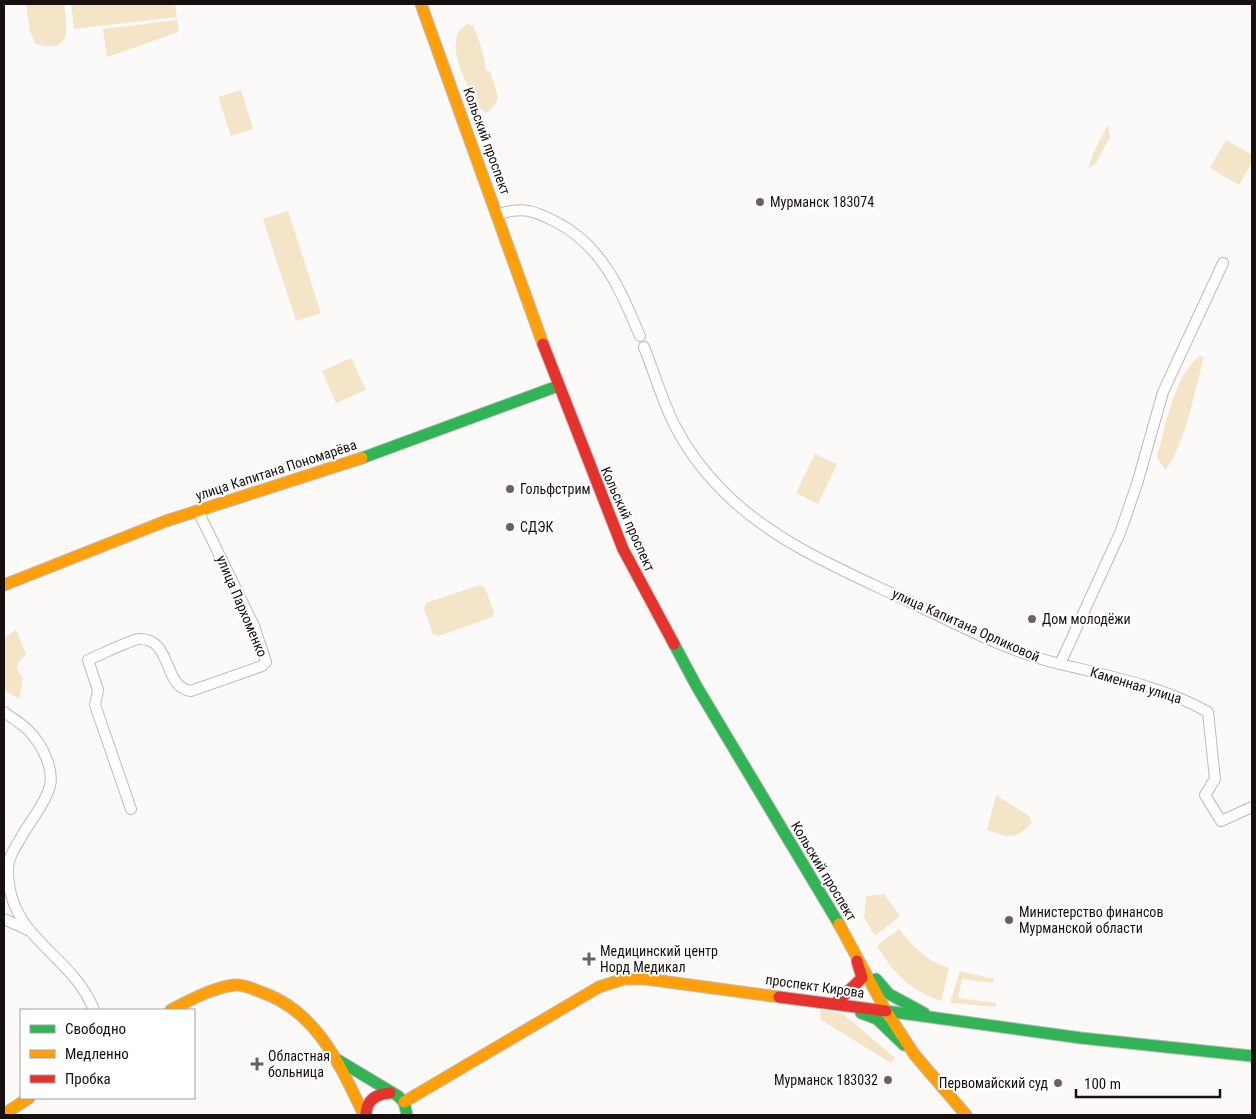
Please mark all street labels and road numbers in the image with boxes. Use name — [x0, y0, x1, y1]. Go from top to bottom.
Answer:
street label: Кольский проспект — [460, 85, 514, 197]
street label: улица Капитана Пономарёва — [193, 436, 359, 504]
street label: Кольский проспект — [598, 464, 658, 574]
street label: улица Пархоменко — [213, 553, 271, 659]
street label: улица Капитана Орликовой — [890, 585, 1042, 665]
street label: Каменная улица — [1088, 663, 1184, 707]
street label: Кольский проспект — [788, 818, 860, 924]
street label: проспект Кирова — [765, 971, 865, 1001]

